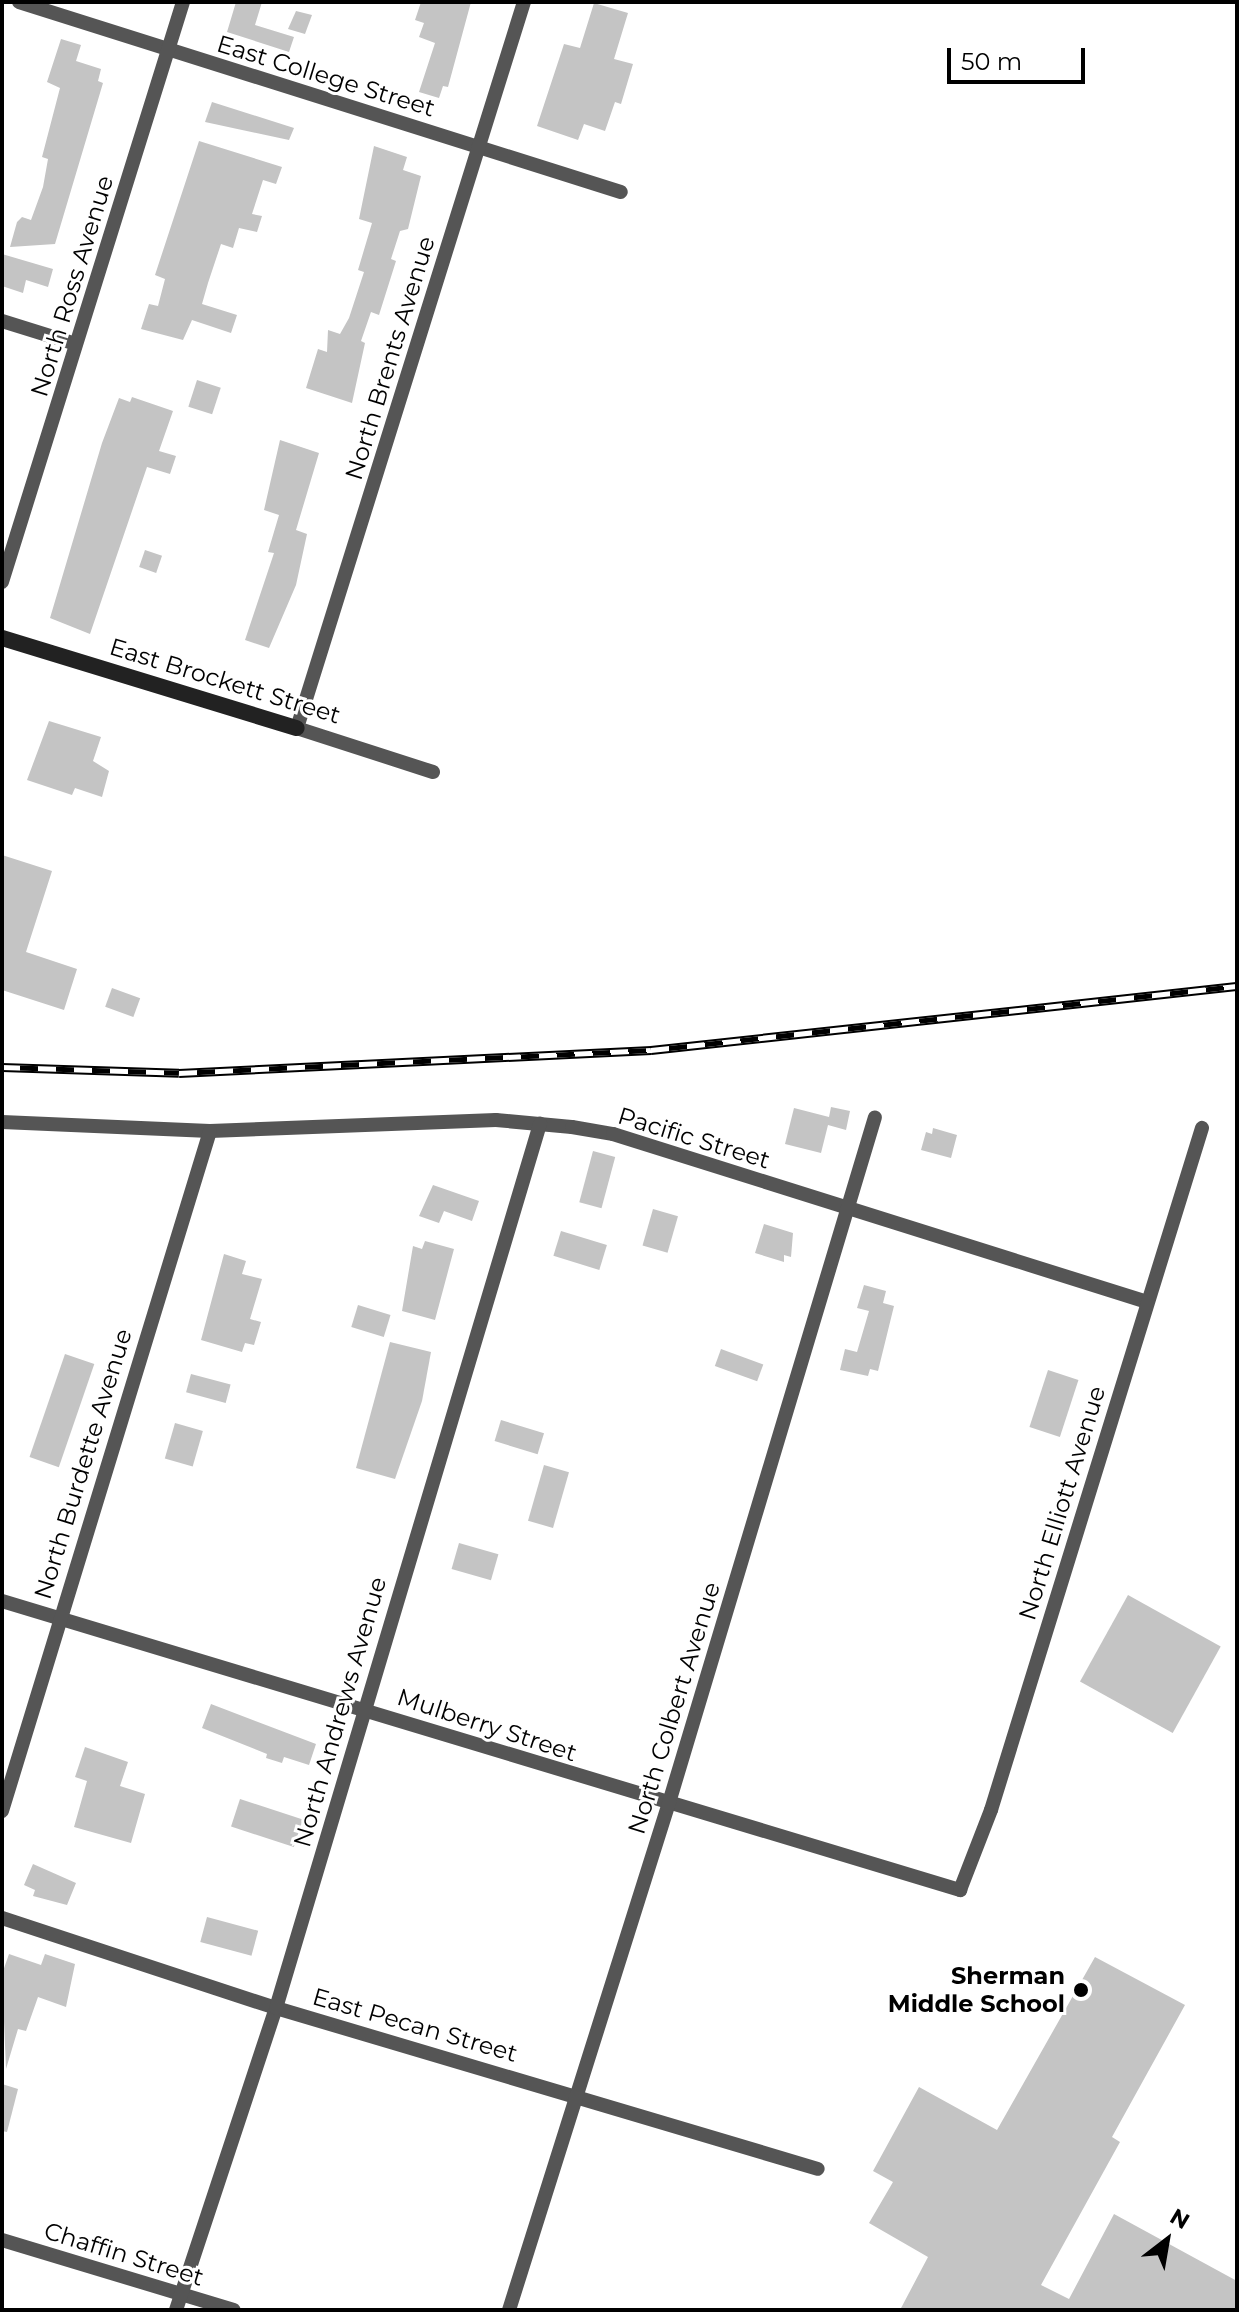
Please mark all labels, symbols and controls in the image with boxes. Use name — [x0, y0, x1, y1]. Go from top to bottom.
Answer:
street label: East College Street — [213, 29, 439, 123]
scale bar — [951, 32, 1089, 82]
text: 50 m — [961, 47, 1022, 76]
street label: North Ross Avenue — [25, 172, 119, 400]
street label: North Brents Avenue — [339, 233, 441, 483]
street label: East Brockett Street — [106, 632, 344, 730]
street label: Pacific Street — [614, 1101, 774, 1175]
street label: North Burdette Avenue — [28, 1325, 138, 1603]
street label: North Elliott Avenue — [1013, 1382, 1111, 1624]
street label: North Andrews Avenue — [288, 1574, 392, 1850]
street label: North Colbert Avenue — [622, 1578, 726, 1838]
street label: Mulberry Street — [394, 1682, 580, 1768]
place label: Sherman Middle School — [888, 1962, 1065, 2018]
marker: Sherman Middle School — [1072, 1981, 1090, 1999]
street label: East Pecan Street — [309, 1982, 521, 2068]
north arrow — [1127, 2200, 1207, 2280]
text: N — [1165, 2203, 1194, 2235]
street label: Chaffin Street — [41, 2216, 207, 2292]

